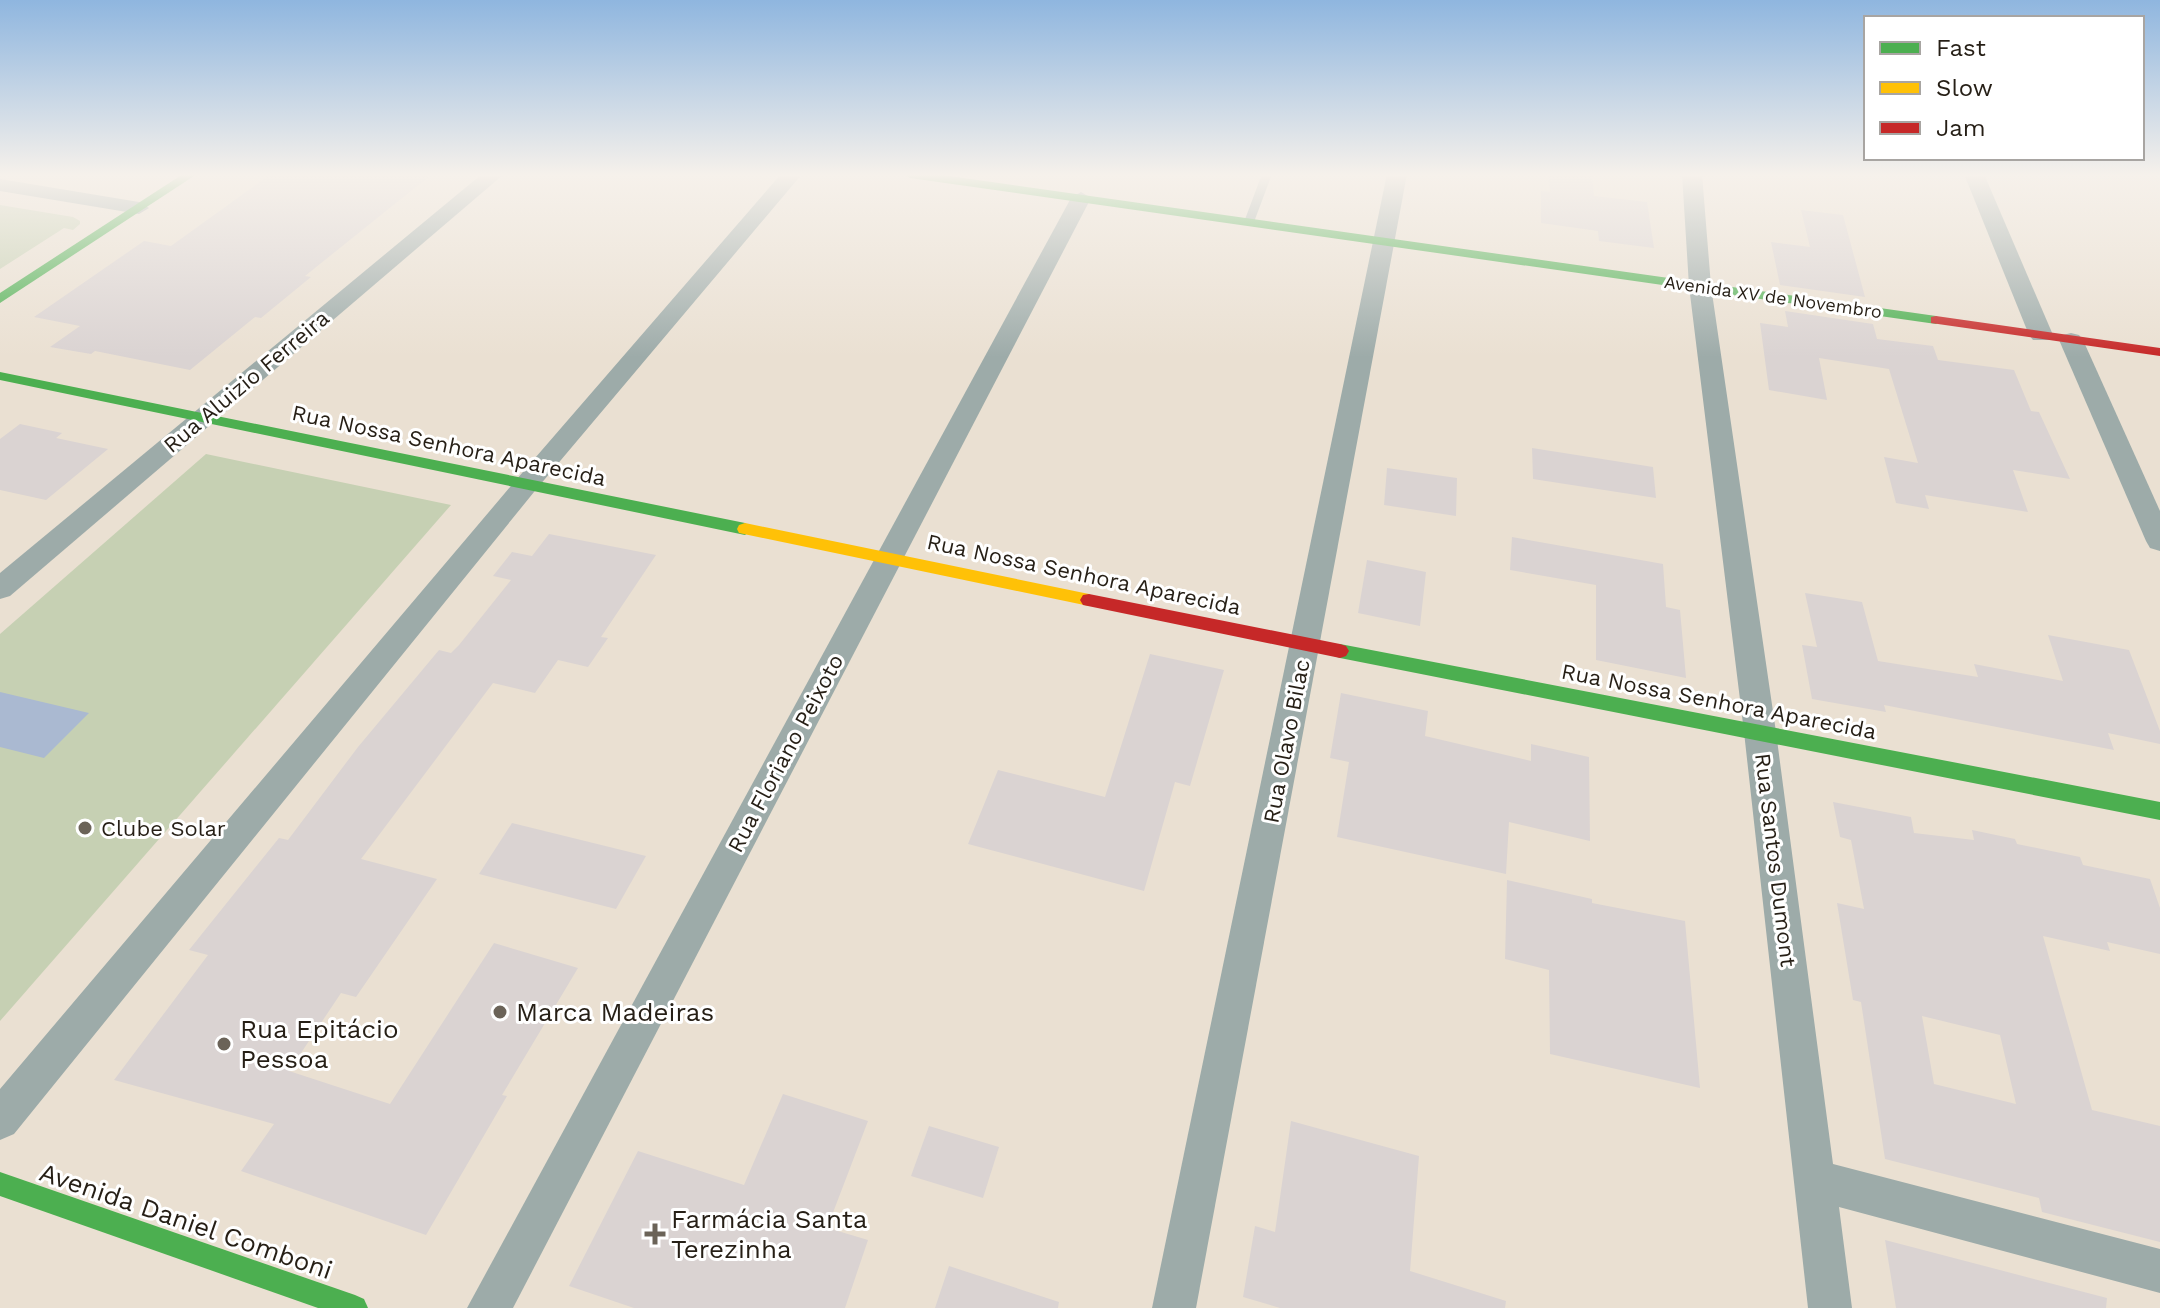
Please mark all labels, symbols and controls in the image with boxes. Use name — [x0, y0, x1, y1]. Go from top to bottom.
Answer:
legend — [1864, 16, 2144, 160]
text: Fast — [1936, 34, 1986, 62]
text: Slow — [1936, 74, 1993, 102]
text: Jam — [1936, 114, 1986, 142]
street label: Avenida XV de Novembro — [1663, 271, 1883, 322]
street label: Rua Aluizio Ferreira — [159, 305, 334, 458]
street label: Rua Nossa Senhora Aparecida — [290, 400, 608, 491]
street label: Rua Nossa Senhora Aparecida — [925, 529, 1243, 620]
street label: Rua Floriano Peixoto — [723, 650, 848, 857]
street label: Rua Olavo Bilac — [1258, 657, 1315, 825]
street label: Rua Nossa Senhora Aparecida — [1559, 659, 1878, 744]
street label: Rua Santos Dumont — [1750, 752, 1801, 968]
place label: Clube Solar — [101, 816, 226, 841]
marker: Clube Solar — [76, 819, 94, 837]
place label: Marca Madeiras — [516, 997, 714, 1027]
marker: Marca Madeiras — [491, 1003, 509, 1021]
place label: Rua Epitácio Pessoa — [240, 1014, 399, 1074]
marker: Rua Epitácio Pessoa — [215, 1035, 233, 1053]
street label: Avenida Daniel Comboni — [36, 1157, 336, 1285]
place label: Farmácia Santa Terezinha — [671, 1204, 868, 1264]
marker: Farmácia Santa Terezinha — [646, 1225, 664, 1243]

